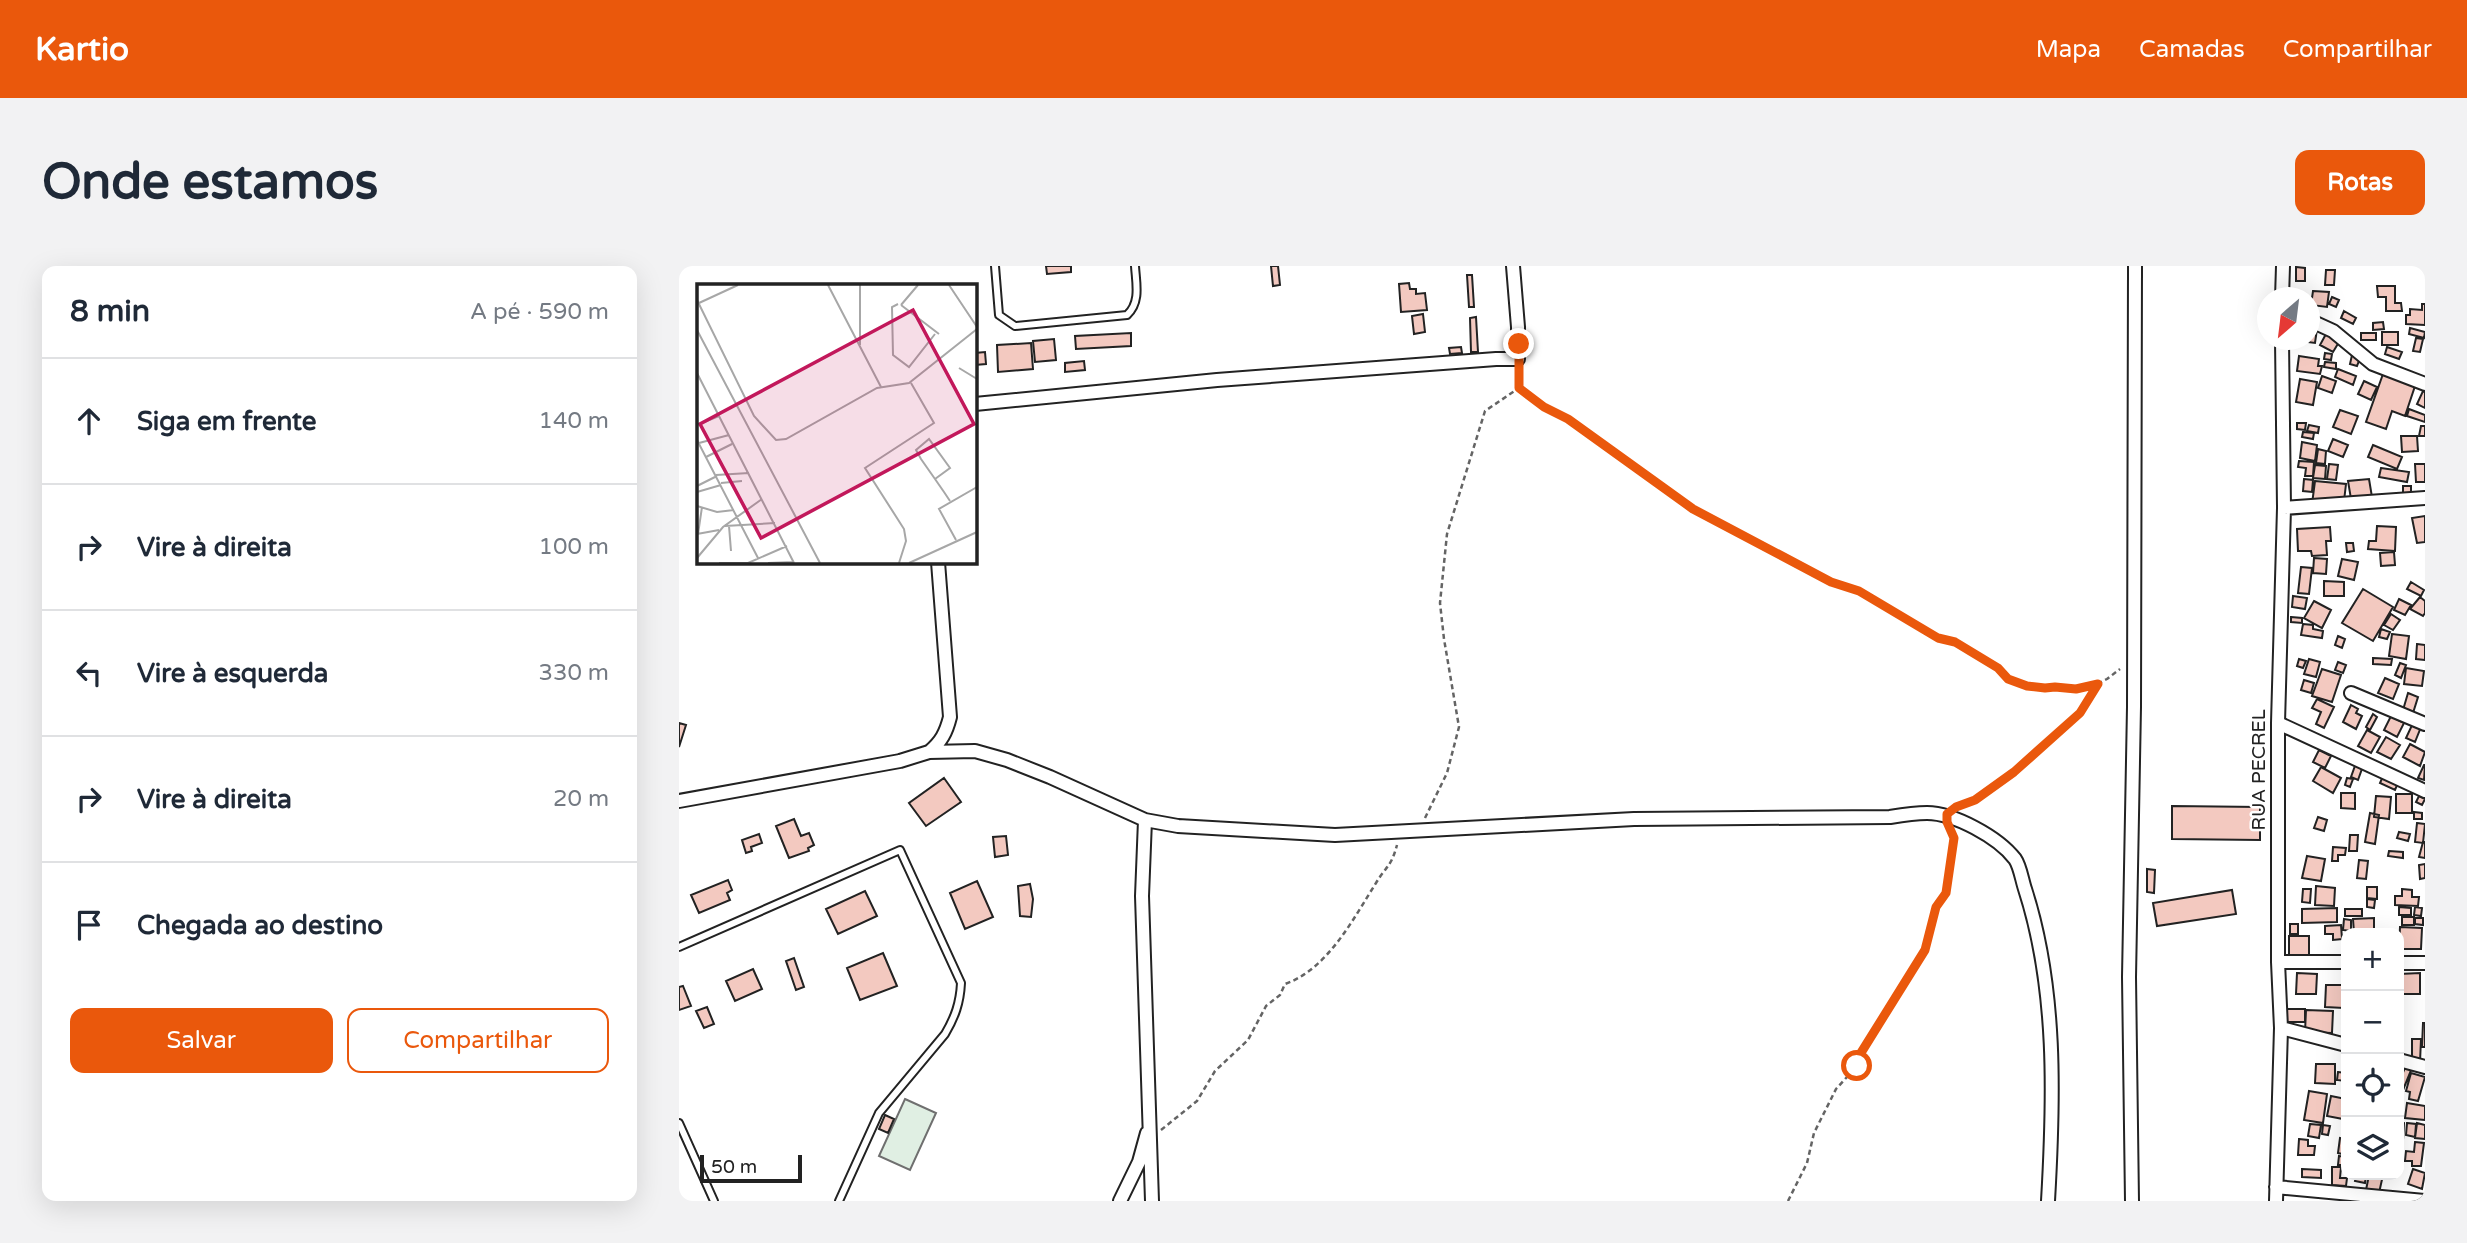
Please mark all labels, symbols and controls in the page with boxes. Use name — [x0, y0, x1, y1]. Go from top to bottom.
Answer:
text: Kartio — [35, 30, 129, 69]
text: Mapa — [2036, 35, 2101, 64]
text: Camadas — [2139, 35, 2245, 64]
text: Compartilhar — [2283, 35, 2432, 64]
button: Rotas — [2295, 150, 2425, 215]
text: Onde estamos — [42, 153, 378, 212]
inset map — [697, 284, 977, 564]
north arrow — [2257, 287, 2320, 350]
text: 8 min — [70, 293, 150, 330]
text: A pé · 590 m — [470, 298, 609, 326]
route end — [1503, 328, 1534, 359]
icon: ahead — [70, 402, 108, 440]
text: Siga em frente — [137, 406, 317, 437]
text: 140 m — [539, 407, 609, 435]
icon: right — [70, 528, 108, 566]
text: Vire à direita — [137, 532, 292, 563]
text: 100 m — [539, 533, 609, 561]
icon: left — [70, 654, 108, 692]
text: Vire à esquerda — [137, 658, 328, 689]
text: 330 m — [539, 659, 609, 687]
street label: RUA PECREL — [2248, 709, 2270, 831]
icon: right — [70, 780, 108, 818]
text: Vire à direita — [137, 784, 292, 815]
text: 20 m — [553, 785, 609, 813]
icon: arrive — [70, 906, 108, 944]
text: Chegada ao destino — [137, 910, 383, 941]
map controls — [2341, 928, 2404, 1180]
button: + — [2341, 928, 2404, 991]
button: − — [2341, 991, 2404, 1054]
button: Salvar — [70, 1008, 333, 1073]
button: Compartilhar — [347, 1008, 609, 1073]
route start — [1841, 1050, 1872, 1081]
button: locate — [2341, 1054, 2404, 1117]
button: layers — [2341, 1117, 2404, 1180]
scale bar — [700, 1152, 801, 1184]
text: 50 m — [711, 1156, 757, 1178]

